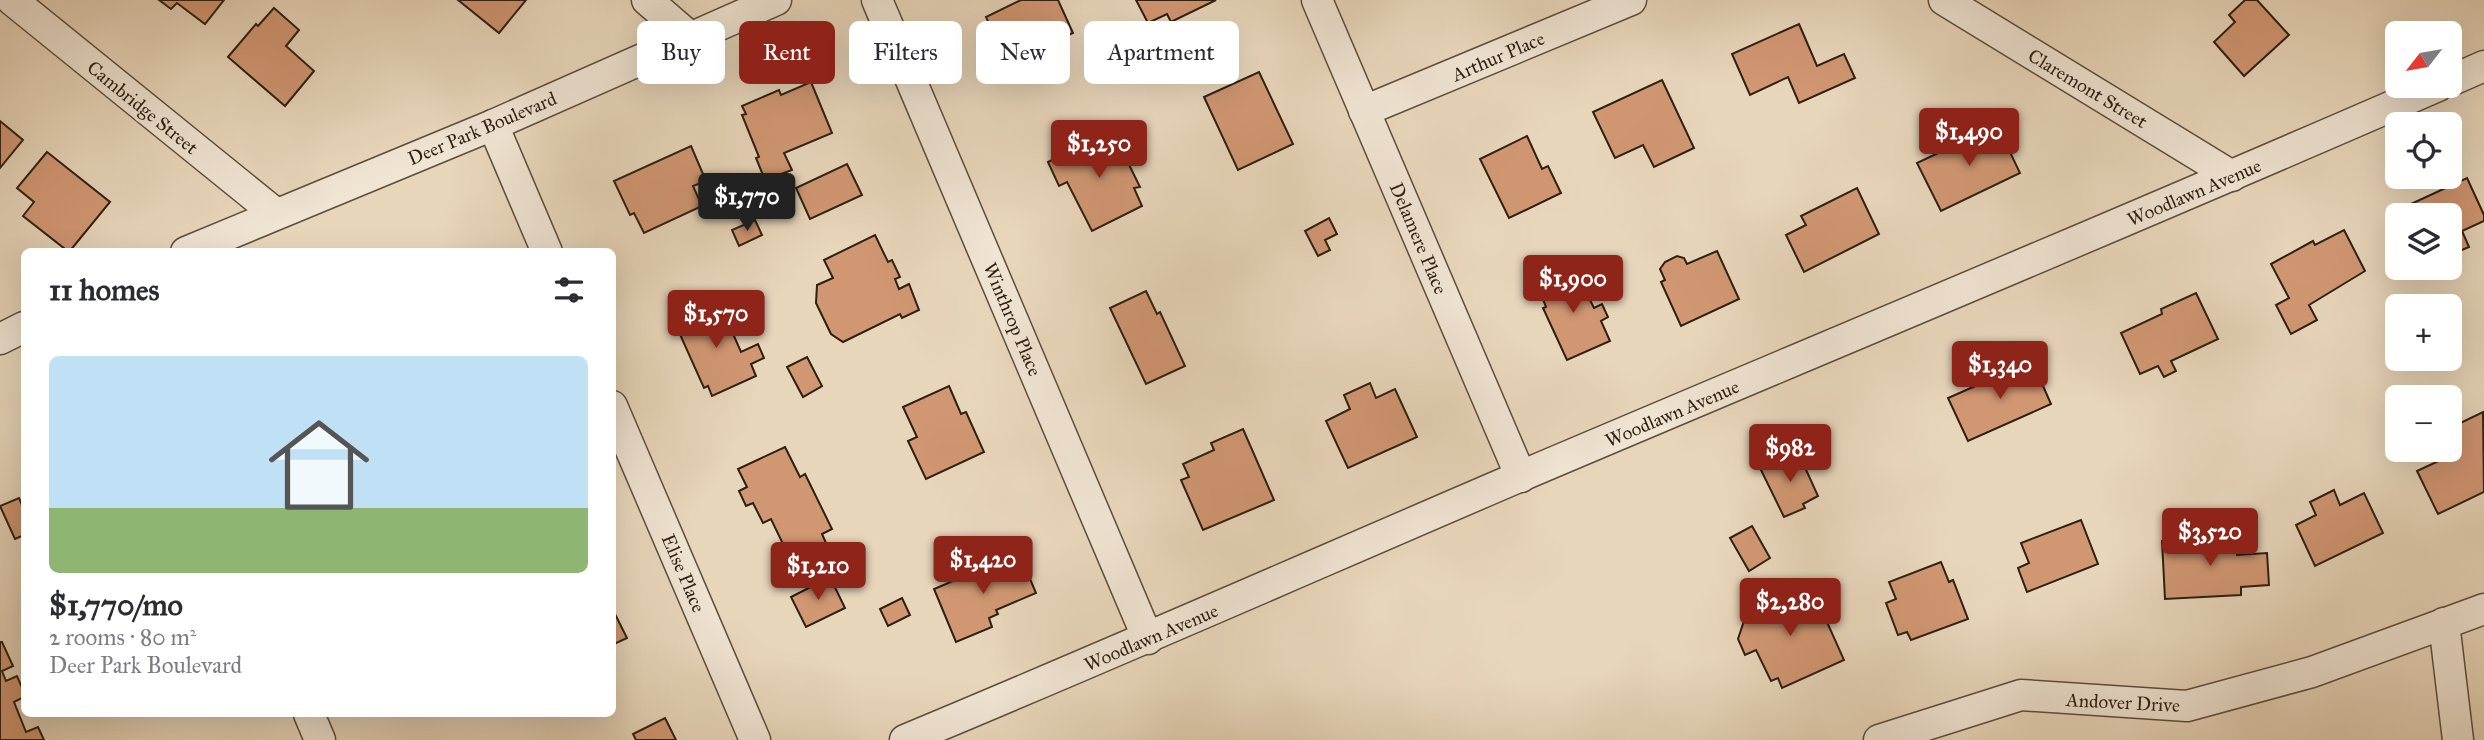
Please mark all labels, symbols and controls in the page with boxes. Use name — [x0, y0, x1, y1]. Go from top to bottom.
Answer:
chip: Buy — [637, 21, 725, 84]
chip: Rent — [739, 21, 835, 84]
chip: Filters — [849, 21, 962, 84]
chip: New — [976, 21, 1070, 84]
chip: Apartment — [1084, 21, 1239, 84]
north arrow — [2385, 21, 2462, 98]
map controls — [2385, 21, 2462, 462]
street label: Arthur Place — [1447, 27, 1548, 87]
street label: Claremont Street — [2024, 44, 2152, 133]
street label: Cambridge Street — [82, 56, 203, 160]
street label: Deer Park Boulevard — [404, 87, 561, 170]
pin: $1,490 — [1912, 108, 2026, 168]
button: locate — [2385, 112, 2462, 189]
text: $1,490 — [1935, 117, 2003, 145]
pin: $1,250 — [1042, 120, 1156, 180]
text: $1,250 — [1067, 129, 1131, 157]
street label: Woodlawn Avenue — [2124, 154, 2265, 231]
pin: $1,770 — [690, 174, 804, 233]
street label: Delamere Place — [1385, 179, 1452, 297]
text: $1,770 — [714, 182, 780, 210]
button: layers — [2385, 203, 2462, 280]
pin: $1,900 — [1516, 256, 1630, 315]
street label: Winthrop Place — [978, 259, 1047, 379]
text: $1,900 — [1539, 264, 1607, 292]
icon: filters — [550, 271, 588, 309]
text: 11 homes — [49, 272, 160, 308]
pin: $1,570 — [659, 290, 773, 350]
button: + — [2385, 294, 2462, 371]
text: $1,570 — [684, 299, 748, 327]
pin: $1,340 — [1943, 342, 2057, 401]
text: $1,340 — [1968, 350, 2032, 378]
street label: Woodlawn Avenue — [1602, 375, 1743, 452]
button: − — [2385, 385, 2462, 462]
icon: home — [256, 402, 382, 528]
pin: $982 — [1749, 424, 1831, 484]
text: $982 — [1765, 433, 1815, 461]
pin: $3,520 — [2153, 508, 2267, 568]
text: $3,520 — [2178, 517, 2242, 545]
street label: Elise Place — [657, 531, 710, 616]
pin: $1,420 — [926, 536, 1040, 596]
pin: $1,210 — [761, 542, 875, 602]
text: $1,420 — [950, 545, 1016, 573]
text: $1,210 — [787, 551, 849, 579]
pin: $2,280 — [1733, 578, 1847, 638]
text: $1,770/mo — [49, 587, 183, 623]
text: $2,280 — [1756, 587, 1824, 615]
street label: Woodlawn Avenue — [1081, 599, 1222, 676]
text: 2 rooms · 80 m² — [49, 623, 196, 651]
text: Deer Park Boulevard — [49, 651, 242, 679]
street label: Andover Drive — [2064, 688, 2181, 717]

